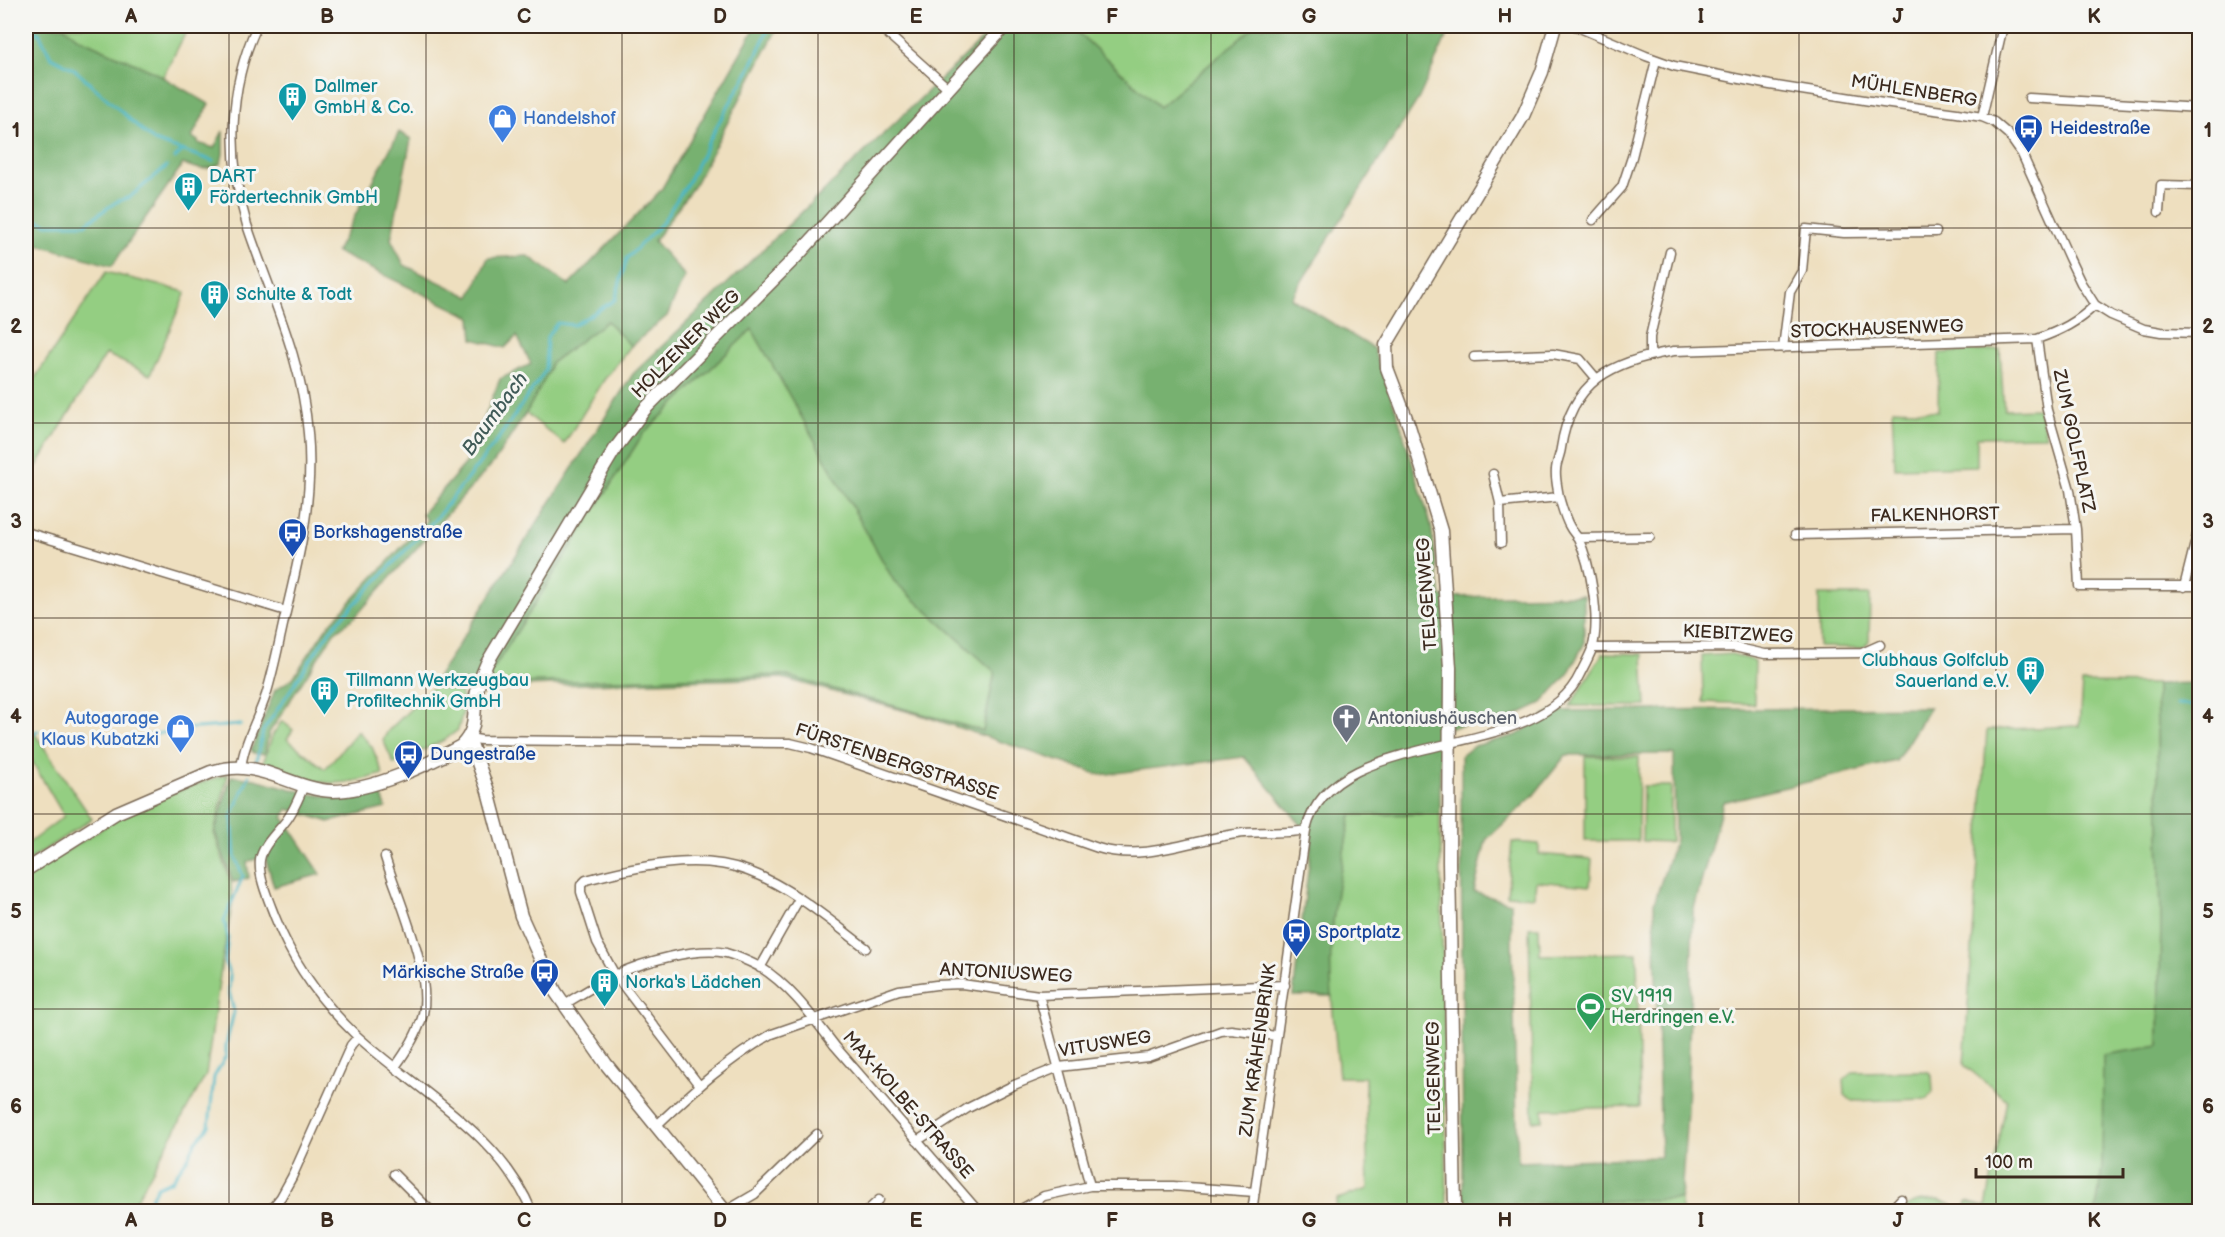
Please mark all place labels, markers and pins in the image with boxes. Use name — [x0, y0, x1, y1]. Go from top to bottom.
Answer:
place label: Dallmer GmbH & Co. — [314, 76, 413, 118]
building icon: Dallmer GmbH & Co. — [277, 80, 309, 122]
shop icon: Handelshof — [486, 102, 518, 144]
place label: Handelshof — [523, 108, 617, 129]
bus stop icon: Heidestraße — [2013, 112, 2045, 154]
place label: Heidestraße — [2050, 118, 2151, 139]
place label: DART Fördertechnik GmbH — [209, 166, 378, 208]
building icon: DART Fördertechnik GmbH — [172, 170, 204, 212]
building icon: Schulte & Todt — [199, 278, 231, 320]
place label: Schulte & Todt — [236, 284, 353, 305]
bus stop icon: Borkshagenstraße — [276, 516, 308, 558]
place label: Borkshagenstraße — [313, 522, 463, 543]
place label: Clubhaus Golfclub Sauerland e.V. — [1862, 650, 2009, 692]
building icon: Clubhaus Golfclub Sauerland e.V. — [2014, 654, 2046, 696]
place label: Tillmann Werkzeugbau Profiltechnik GmbH — [346, 670, 529, 712]
building icon: Tillmann Werkzeugbau Profiltechnik GmbH — [309, 674, 341, 716]
church icon: Antoniushäuschen — [1331, 702, 1363, 744]
place label: Autogarage Klaus Kubatzki — [41, 708, 159, 750]
place label: Antoniushäuschen — [1368, 708, 1517, 729]
shop icon: Autogarage Klaus Kubatzki — [164, 712, 196, 754]
bus stop icon: Dungestraße — [393, 738, 425, 780]
place label: Dungestraße — [430, 744, 536, 765]
bus stop icon: Sportplatz — [1281, 916, 1313, 958]
place label: Sportplatz — [1318, 922, 1401, 943]
bus stop icon: Märkische Straße — [529, 956, 561, 998]
place label: Märkische Straße — [382, 962, 524, 983]
building icon: Norka's Lädchen — [588, 966, 620, 1008]
place label: Norka's Lädchen — [625, 972, 761, 993]
place label: SV 1919 Herdringen e.V. — [1611, 986, 1734, 1028]
sports icon: SV 1919 Herdringen e.V. — [1574, 990, 1606, 1032]

